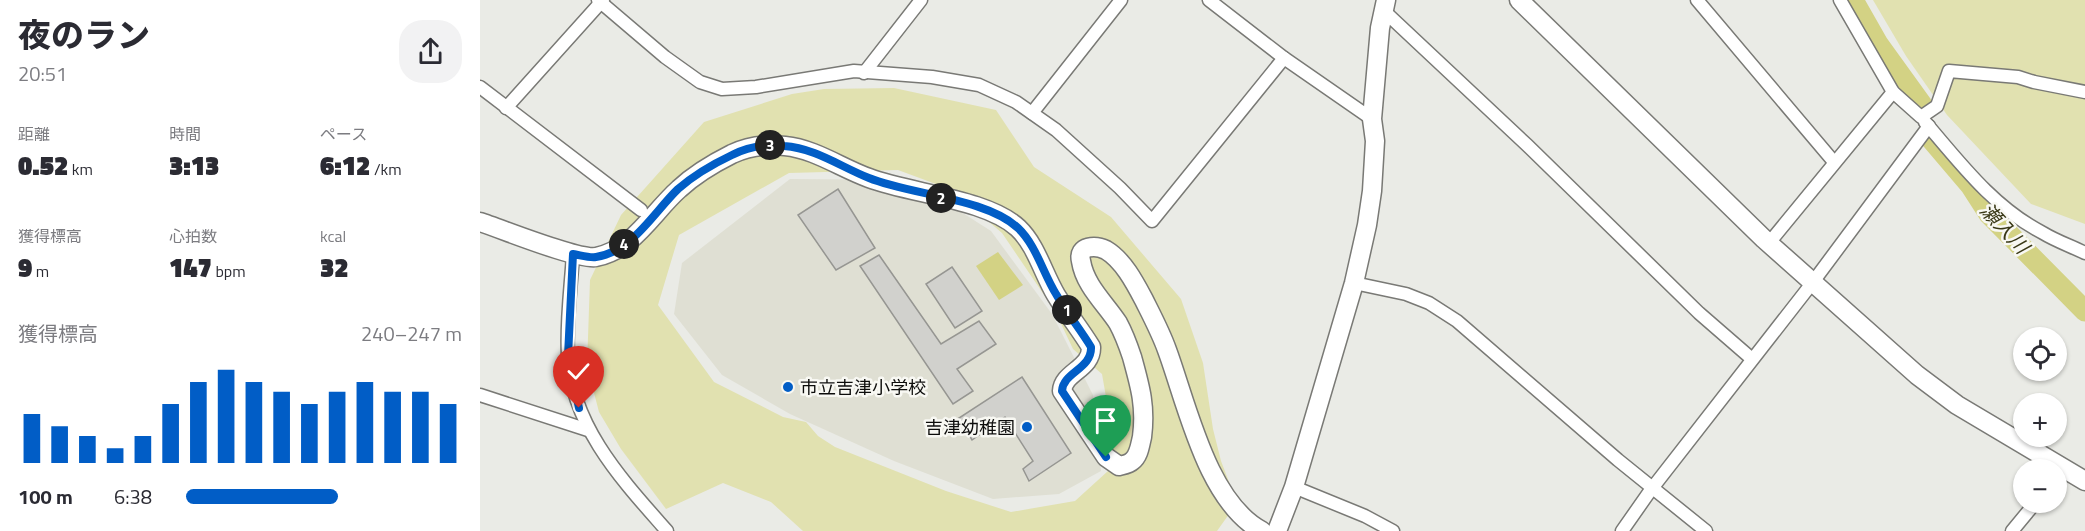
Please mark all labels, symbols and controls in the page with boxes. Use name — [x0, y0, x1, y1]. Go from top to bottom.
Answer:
text: 夜のラン — [18, 10, 150, 60]
button: share — [399, 20, 462, 83]
text: 20:51 — [18, 58, 67, 89]
text: 距離 — [18, 122, 50, 146]
text: 時間 — [169, 122, 201, 146]
text: ペース — [320, 122, 367, 146]
pin: 3 — [755, 130, 785, 160]
text: 3 — [766, 133, 774, 157]
text: 0.52 — [18, 146, 68, 185]
text: 3:13 — [169, 146, 219, 185]
text: 6:12 — [320, 146, 370, 185]
text: km — [68, 157, 93, 181]
text: /km — [370, 157, 402, 181]
pin: 2 — [926, 183, 956, 213]
text: 2 — [937, 186, 945, 210]
water label: 瀬入川 — [1973, 195, 2038, 262]
text: 獲得標高 — [18, 224, 82, 248]
text: 心拍数 — [169, 224, 217, 248]
text: kcal — [320, 224, 346, 248]
pin: 4 — [609, 229, 639, 259]
text: 4 — [620, 232, 628, 256]
text: 9 — [18, 248, 32, 287]
text: 147 — [169, 248, 212, 287]
text: 32 — [320, 248, 349, 287]
text: m — [32, 259, 49, 283]
text: bpm — [212, 259, 246, 283]
pin: 1 — [1052, 295, 1082, 325]
text: 1 — [1063, 298, 1071, 322]
text: 獲得標高 — [18, 318, 98, 349]
text: 240–247 m — [361, 318, 462, 349]
map controls — [2013, 327, 2067, 513]
button: locate — [2013, 327, 2067, 381]
pin — [553, 346, 604, 408]
icon: check — [562, 355, 595, 388]
place label: 市立吉津小学校 — [800, 374, 926, 401]
marker: 市立吉津小学校 — [781, 380, 795, 394]
button: + — [2013, 393, 2067, 447]
pin — [1080, 395, 1131, 457]
icon: arrive — [1089, 404, 1122, 437]
place label: 吉津幼稚園 — [925, 414, 1015, 441]
marker: 吉津幼稚園 — [1020, 420, 1034, 434]
button: − — [2013, 459, 2067, 513]
text: 100 m — [18, 481, 73, 512]
text: 6:38 — [114, 481, 152, 512]

